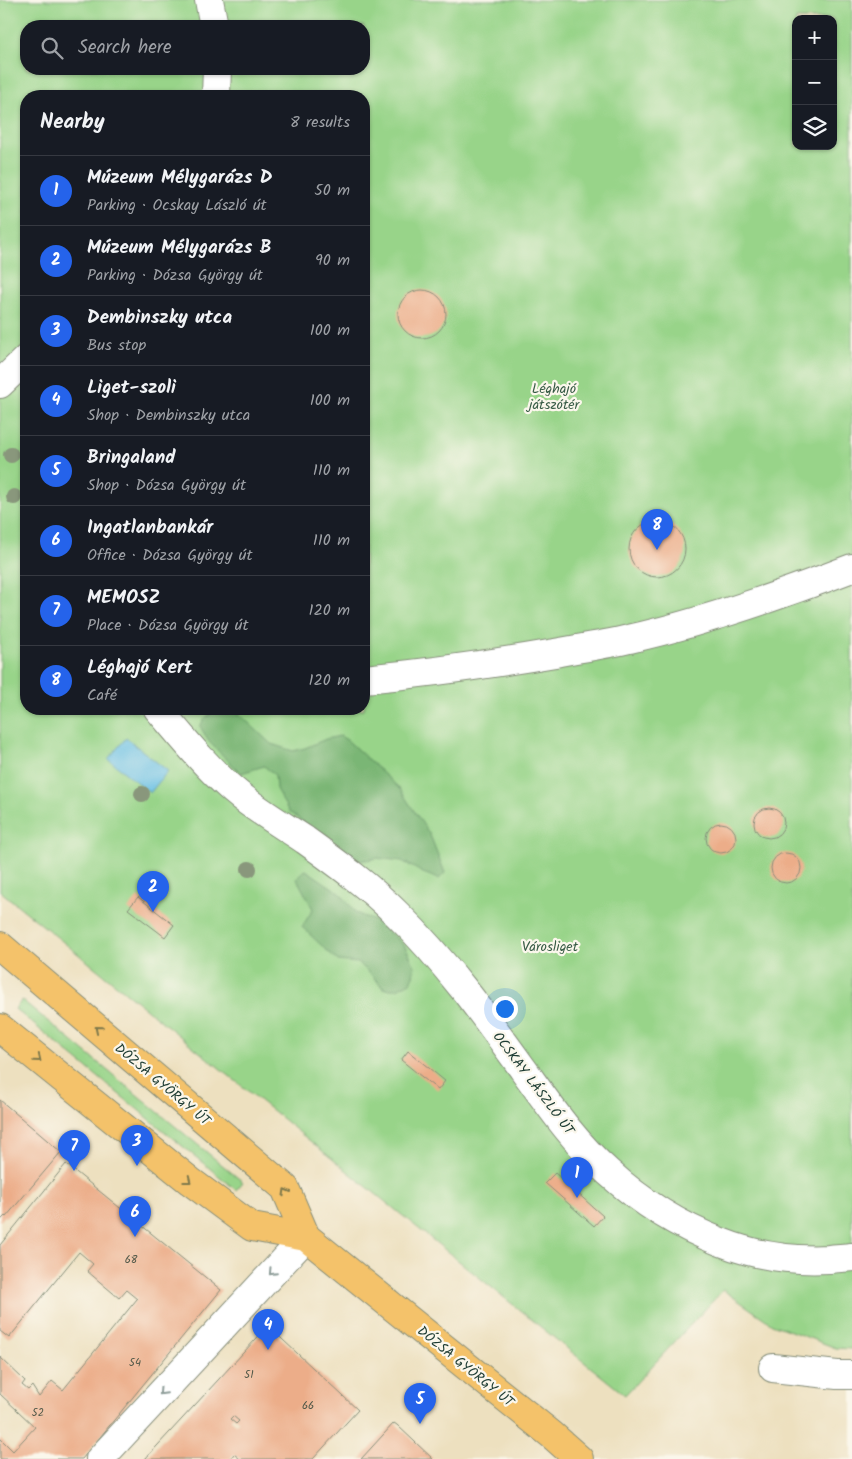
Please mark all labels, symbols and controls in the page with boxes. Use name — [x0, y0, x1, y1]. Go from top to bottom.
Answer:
map controls — [792, 15, 837, 150]
button: + — [792, 15, 837, 60]
search box — [20, 20, 370, 75]
text: Search here — [78, 33, 172, 63]
icon: search — [38, 34, 66, 62]
button: − — [792, 60, 837, 105]
button: layers — [792, 105, 837, 150]
text: Nearby — [40, 106, 105, 139]
text: 8 results — [290, 110, 350, 135]
text: Múzeum Mélygarázs D — [87, 163, 272, 193]
text: 1 — [54, 178, 58, 203]
text: 50 m — [314, 178, 350, 203]
text: Parking · Ocskay László út — [87, 193, 267, 218]
text: Múzeum Mélygarázs B — [87, 233, 272, 263]
text: 2 — [51, 248, 61, 273]
text: 90 m — [315, 248, 350, 273]
text: Parking · Dózsa György út — [87, 263, 263, 288]
text: Dembinszky utca — [87, 303, 232, 333]
text: 3 — [52, 318, 60, 343]
text: 100 m — [310, 318, 350, 343]
text: Bus stop — [87, 333, 146, 358]
text: Liget-szoli — [87, 373, 176, 403]
park label: Léghajó játszótér — [525, 378, 580, 416]
text: 4 — [52, 388, 60, 413]
text: 100 m — [310, 388, 350, 413]
text: Shop · Dembinszky utca — [87, 403, 250, 428]
text: Bringaland — [87, 443, 176, 473]
text: 5 — [52, 458, 60, 483]
text: 110 m — [313, 458, 350, 483]
text: Shop · Dózsa György út — [87, 473, 246, 498]
pin: 8 — [641, 509, 673, 550]
text: Ingatlanbankár — [87, 513, 213, 543]
text: 6 — [52, 528, 60, 553]
text: 110 m — [313, 528, 350, 553]
text: Office · Dózsa György út — [87, 543, 253, 568]
text: MEMOSZ — [87, 583, 161, 613]
text: 7 — [52, 598, 60, 623]
text: 120 m — [309, 598, 350, 623]
text: Place · Dózsa György út — [87, 613, 249, 638]
text: Léghajó Kert — [87, 653, 193, 683]
text: 8 — [51, 668, 61, 693]
text: 120 m — [309, 668, 350, 693]
text: Café — [87, 683, 117, 708]
pin: 2 — [137, 871, 169, 912]
park label: Városliget — [522, 936, 579, 958]
your location — [492, 996, 518, 1022]
one-way arrow — [94, 1026, 103, 1035]
street label: OCSKAY LÁSZLÓ ÚT — [487, 1027, 580, 1141]
street label: DÓZSA GYÖRGY ÚT — [110, 1038, 216, 1132]
one-way arrow — [32, 1053, 41, 1061]
pin: 3 — [121, 1125, 153, 1166]
pin: 7 — [58, 1130, 90, 1171]
pin: 1 — [561, 1157, 593, 1198]
one-way arrow — [182, 1174, 191, 1182]
one-way arrow — [282, 1189, 292, 1198]
pin: 6 — [119, 1196, 151, 1237]
house number: 68 — [125, 1251, 138, 1269]
one-way arrow — [269, 1267, 278, 1276]
pin: 4 — [252, 1309, 284, 1350]
street label: DÓZSA GYÖRGY ÚT — [412, 1321, 520, 1414]
house number: 54 — [129, 1354, 141, 1372]
house number: 51 — [244, 1366, 254, 1384]
pin: 5 — [404, 1383, 436, 1424]
one-way arrow — [159, 1386, 168, 1395]
house number: 66 — [302, 1397, 314, 1415]
house number: 52 — [32, 1404, 44, 1422]

